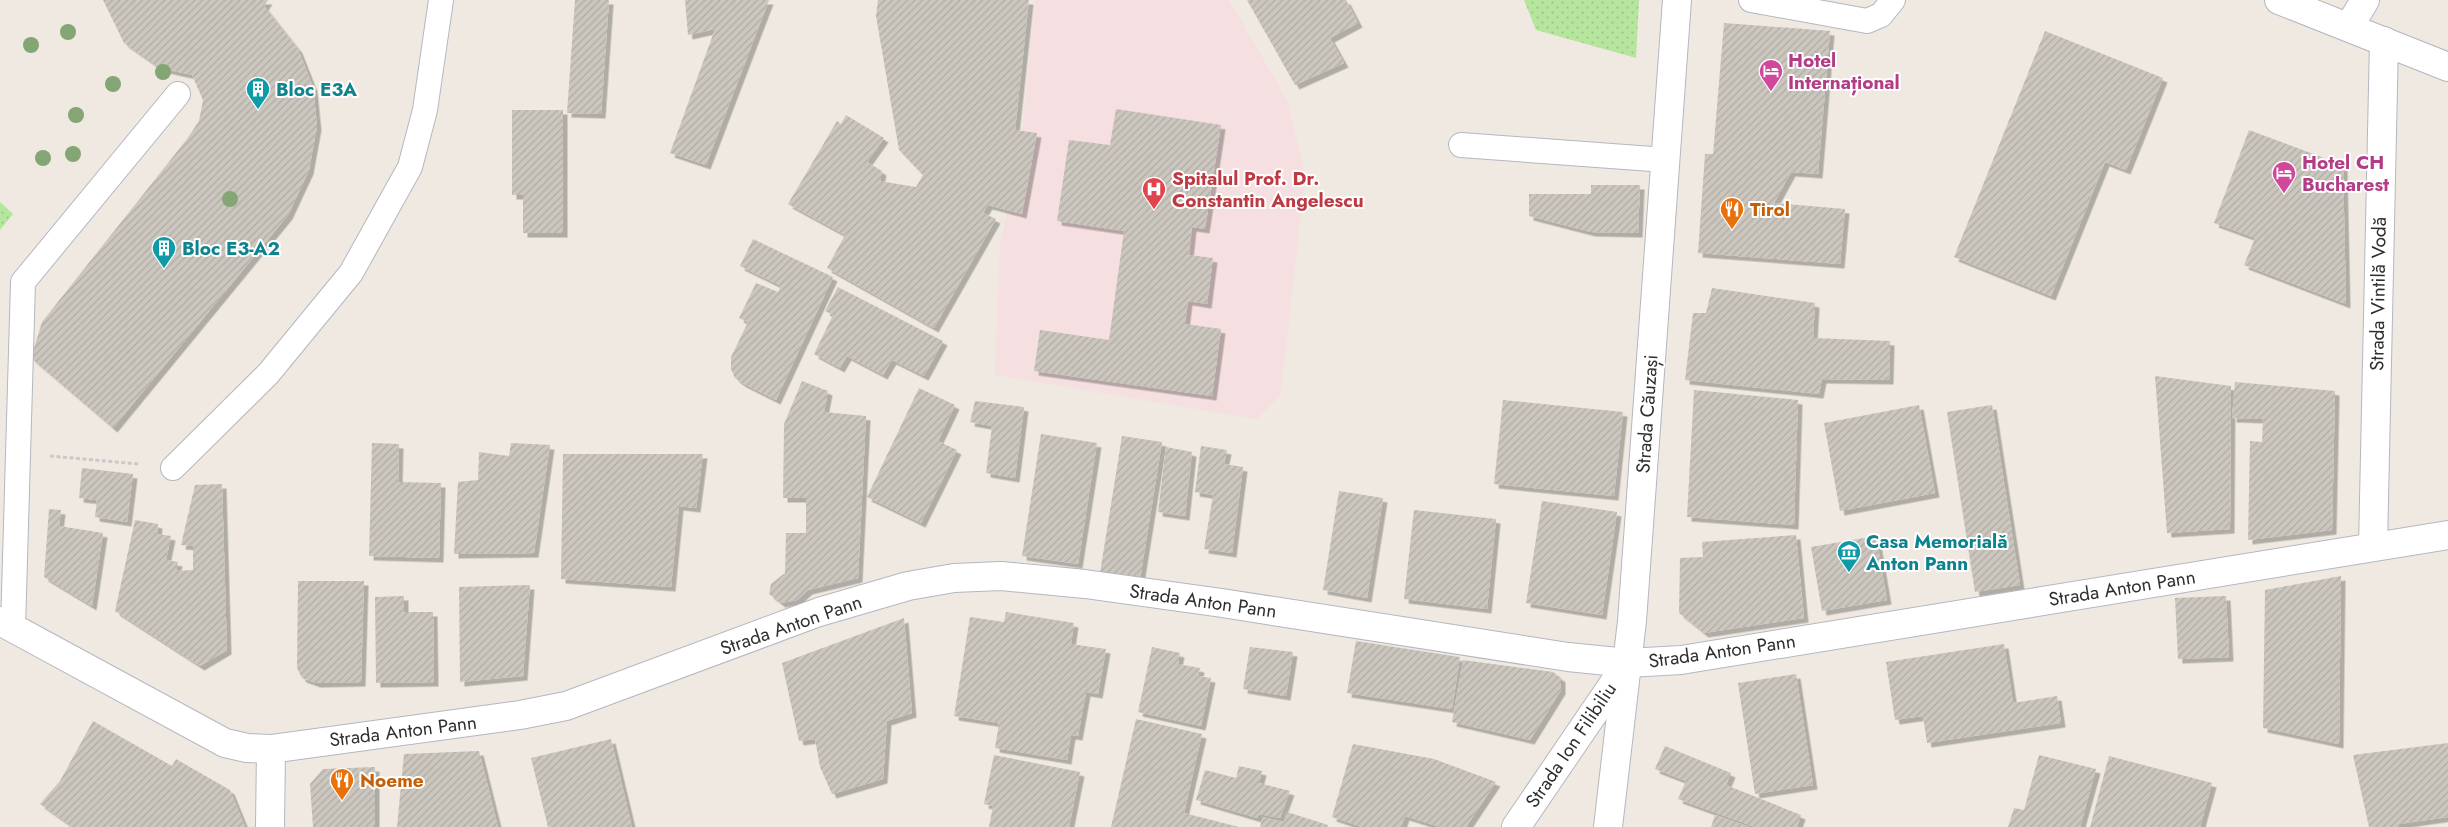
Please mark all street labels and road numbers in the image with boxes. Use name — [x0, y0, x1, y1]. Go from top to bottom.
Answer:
street label: Strada Vintilă Vodă — [2363, 217, 2393, 371]
street label: Strada Căuzași — [1629, 354, 1665, 474]
street label: Strada Anton Pann — [2047, 563, 2197, 613]
street label: Strada Anton Pann — [1128, 577, 1278, 625]
street label: Strada Anton Pann — [716, 588, 866, 662]
street label: Strada Anton Pann — [1647, 627, 1797, 675]
street label: Strada Ion Filibiliu — [1519, 677, 1623, 813]
street label: Strada Anton Pann — [328, 709, 478, 753]

